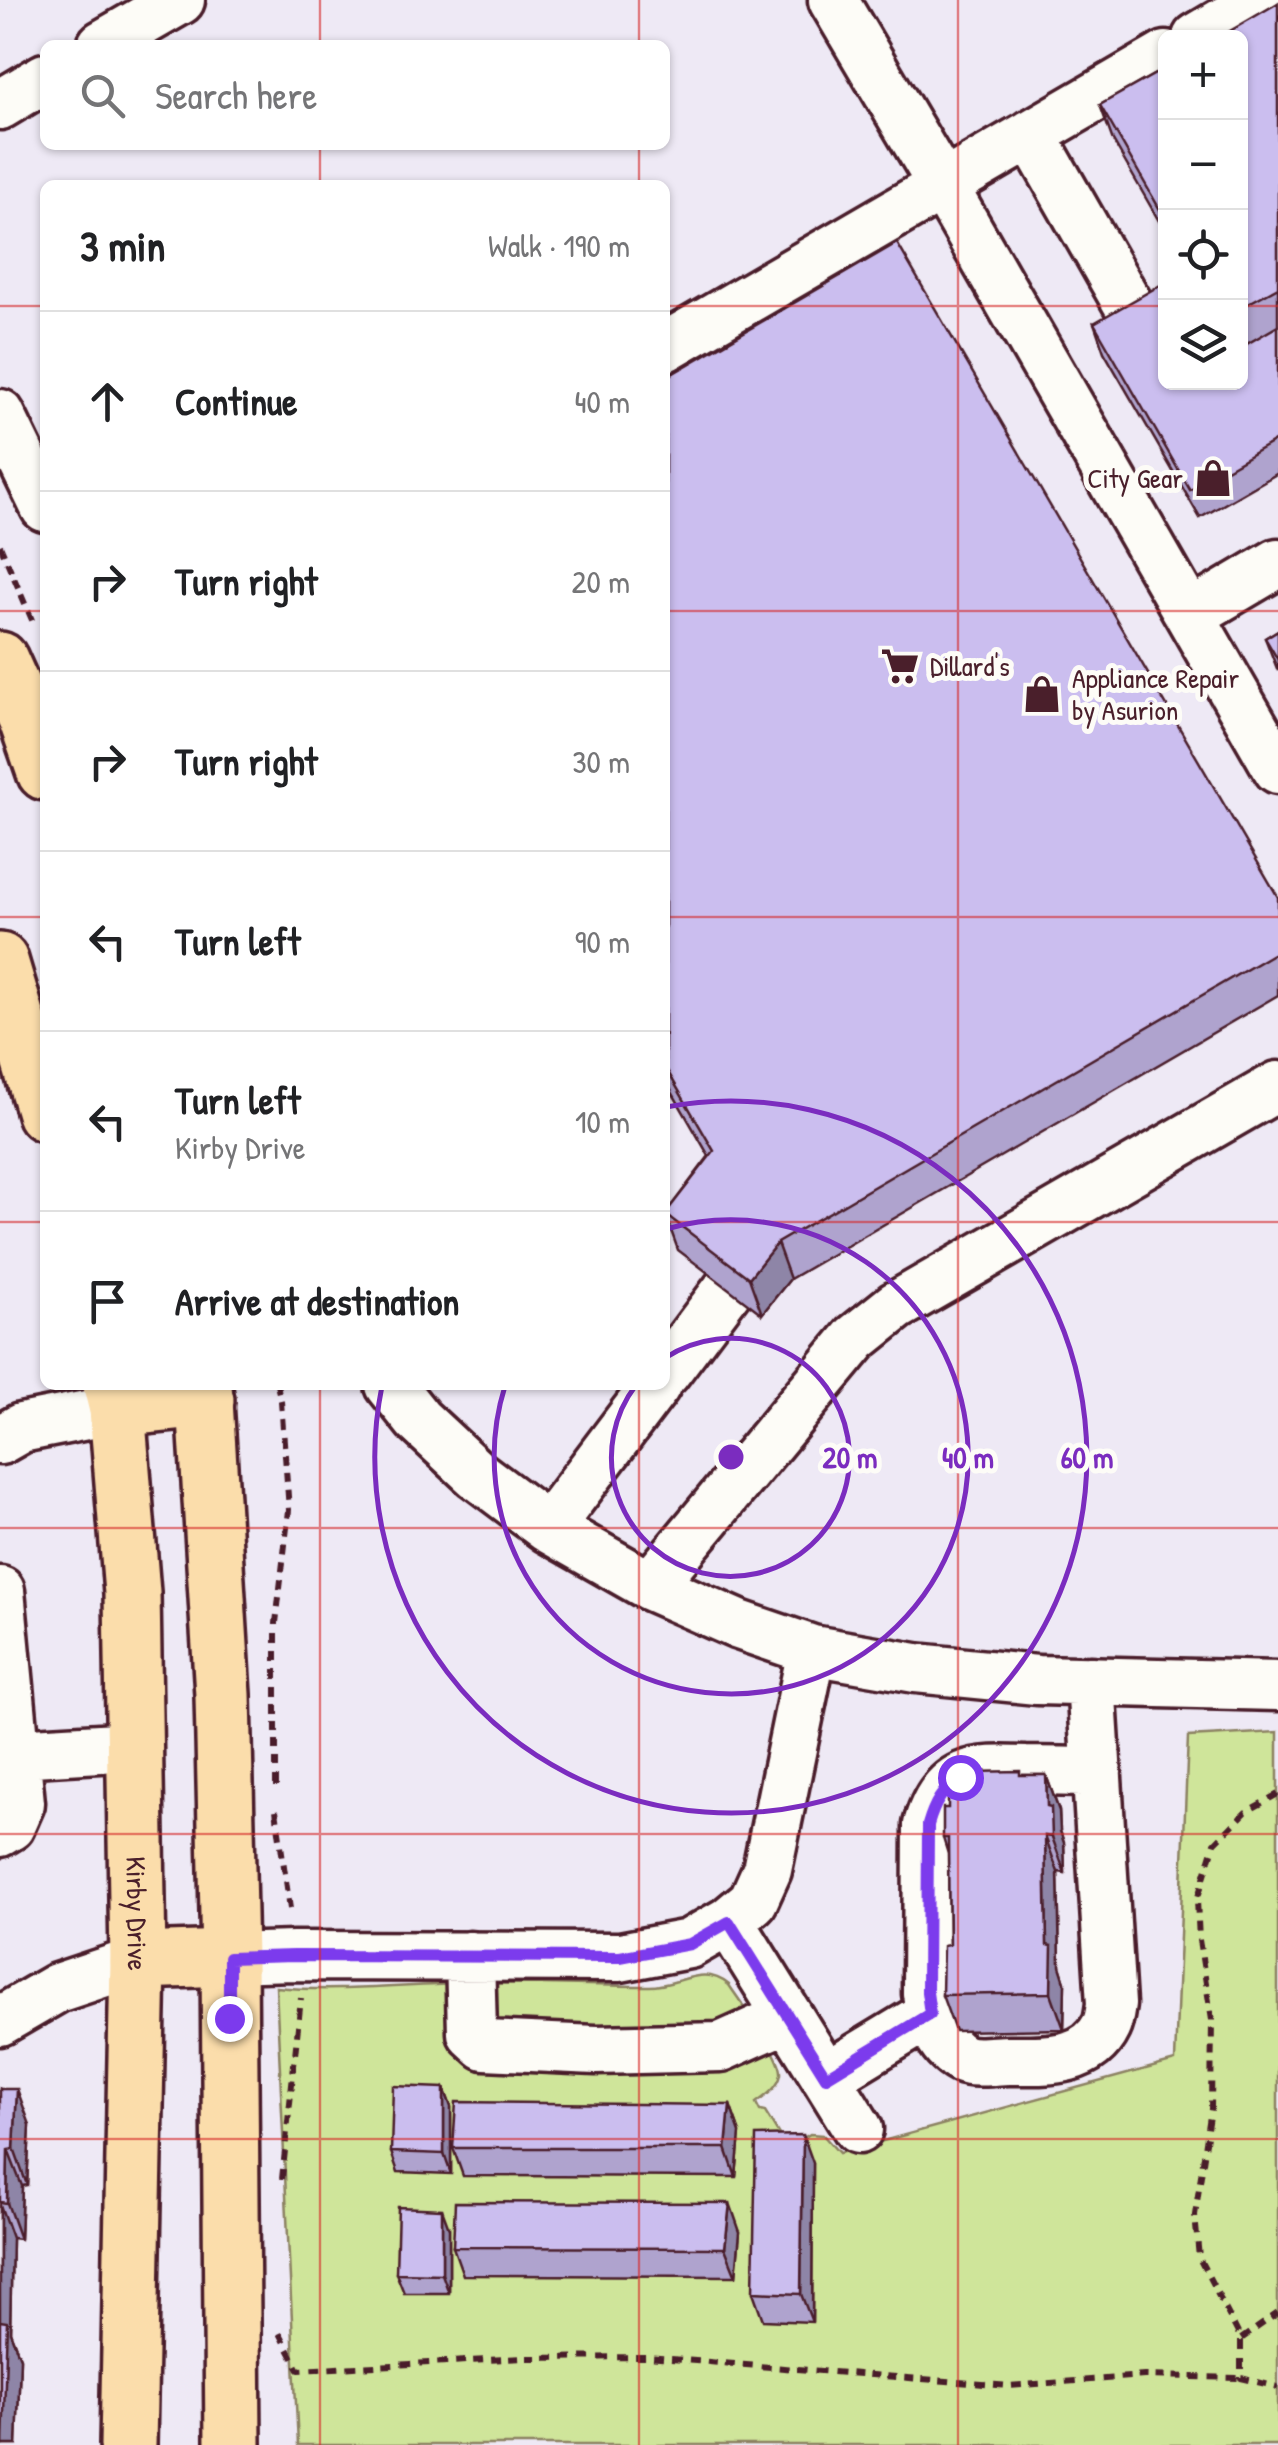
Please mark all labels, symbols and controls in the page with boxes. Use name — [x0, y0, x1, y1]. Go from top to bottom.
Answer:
map controls — [1158, 30, 1248, 390]
button: + — [1158, 30, 1248, 120]
search box — [40, 40, 670, 150]
icon: search — [75, 68, 130, 123]
text: Search here — [155, 69, 317, 121]
button: − — [1158, 120, 1248, 210]
button: locate — [1158, 210, 1248, 300]
text: 3 min — [80, 217, 165, 274]
text: Walk · 190 m — [488, 224, 630, 267]
button: layers — [1158, 300, 1248, 390]
icon: ahead — [80, 374, 135, 429]
text: Continue — [175, 375, 297, 427]
text: 40 m — [575, 380, 630, 423]
shop icon: City Gear — [1192, 457, 1234, 499]
place label: City Gear — [1087, 459, 1183, 497]
icon: right — [80, 554, 135, 609]
text: Turn right — [175, 555, 318, 607]
text: 20 m — [572, 560, 630, 603]
supermarket icon: Dillard's — [879, 645, 921, 687]
place label: Dillard's — [930, 647, 1010, 685]
place label: Appliance Repair by Asurion — [1072, 659, 1240, 729]
shop icon: Appliance Repair by Asurion — [1021, 673, 1063, 715]
icon: right — [80, 734, 135, 789]
text: Turn right — [175, 735, 318, 787]
text: 30 m — [572, 740, 630, 783]
icon: left — [80, 914, 135, 969]
text: Turn left — [175, 915, 300, 967]
text: 90 m — [575, 920, 630, 963]
text: Turn left — [175, 1074, 300, 1126]
icon: left — [80, 1094, 135, 1149]
text: 10 m — [575, 1100, 630, 1143]
text: Kirby Drive — [175, 1126, 306, 1169]
icon: arrive — [80, 1274, 135, 1329]
text: Arrive at destination — [175, 1275, 459, 1327]
text: 20 m — [823, 1437, 877, 1477]
text: 40 m — [942, 1437, 994, 1477]
text: 60 m — [1061, 1437, 1113, 1477]
centre of rings — [713, 1439, 749, 1475]
route start — [938, 1755, 984, 1801]
street label: Kirby Drive — [117, 1856, 157, 1971]
route end — [207, 1996, 253, 2042]

